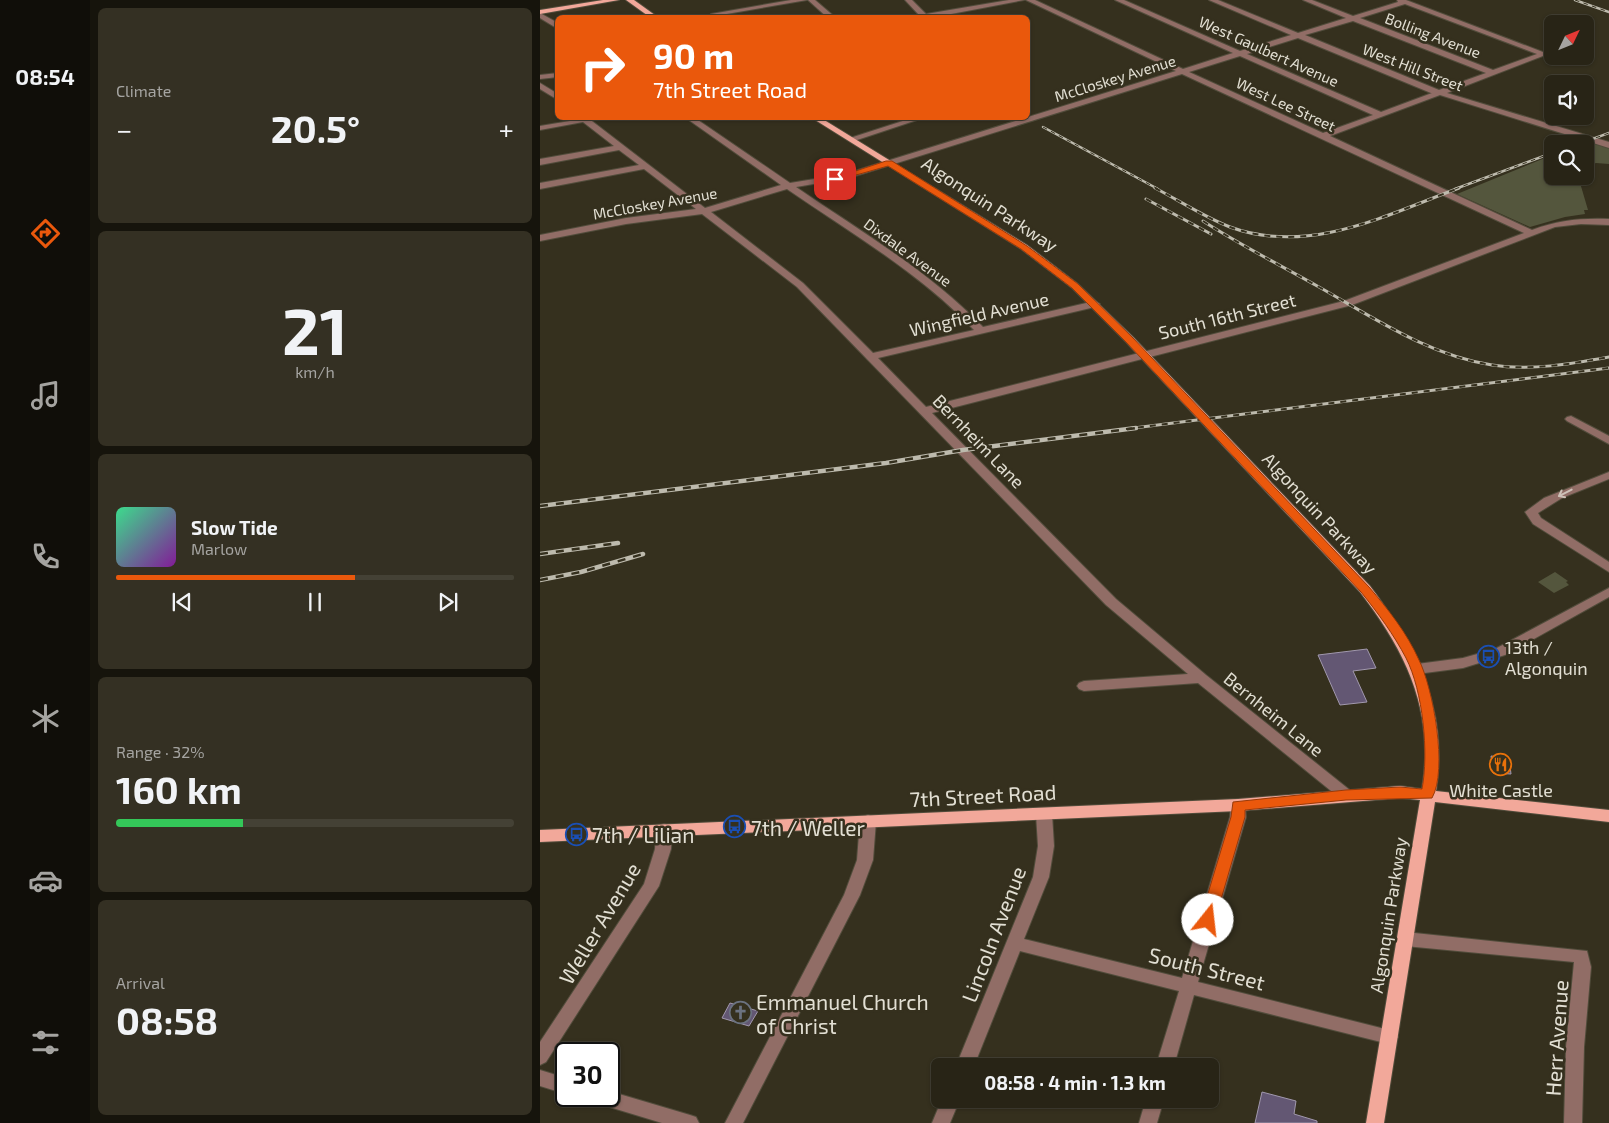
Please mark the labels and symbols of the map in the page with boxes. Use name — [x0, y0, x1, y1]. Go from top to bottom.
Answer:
street label: Bolling Avenue — [1383, 9, 1483, 61]
street label: West Gaulbert Avenue — [1196, 12, 1342, 90]
north arrow — [1544, 15, 1594, 65]
street label: West Hill Street — [1360, 40, 1466, 94]
street label: McCloskey Avenue — [1052, 51, 1178, 105]
street label: West Lee Street — [1233, 73, 1339, 135]
street label: Algonquin Parkway — [918, 152, 1062, 256]
pin — [814, 158, 856, 200]
street label: McCloskey Avenue — [591, 183, 719, 223]
street label: Dixdale Avenue — [861, 214, 955, 290]
street label: Wingfield Avenue — [907, 287, 1051, 341]
street label: South 16th Street — [1156, 288, 1298, 344]
street label: Bernheim Lane — [929, 389, 1029, 493]
street label: Algonquin Parkway — [1258, 448, 1382, 578]
one-way arrow — [1557, 488, 1572, 498]
place label: 13th / Algonquin — [1505, 636, 1588, 679]
bus stop icon: 13th / Algonquin — [1477, 645, 1501, 669]
street label: Bernheim Lane — [1220, 667, 1328, 761]
restaurant icon: White Castle — [1489, 753, 1513, 777]
street label: 7th Street Road — [909, 779, 1057, 811]
place label: White Castle — [1449, 779, 1553, 801]
bus stop icon: 7th / Weller — [723, 815, 747, 839]
place label: 7th / Weller — [751, 815, 865, 840]
bus stop icon: 7th / Lilian — [564, 822, 588, 846]
place label: 7th / Lilian — [592, 822, 694, 847]
street label: Algonquin Parkway — [1365, 835, 1411, 995]
street label: Weller Avenue — [553, 858, 645, 988]
street label: Lincoln Avenue — [956, 863, 1030, 1005]
position arrow — [1181, 893, 1233, 945]
street label: South Street — [1146, 941, 1268, 995]
street label: Herr Avenue — [1539, 979, 1573, 1097]
place label: Emmanuel Church of Christ — [756, 989, 929, 1038]
church icon: Emmanuel Church of Christ — [728, 1001, 752, 1025]
speed limit sign: 30 — [555, 1042, 620, 1107]

